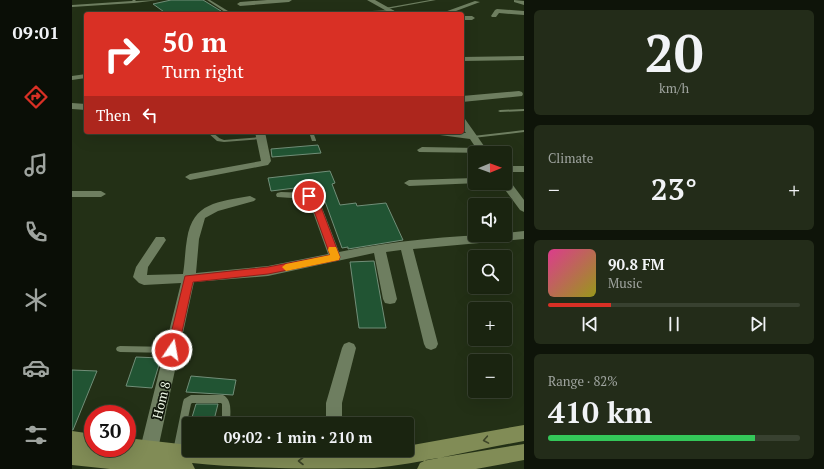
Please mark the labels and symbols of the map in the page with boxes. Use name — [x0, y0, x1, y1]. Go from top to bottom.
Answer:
north arrow — [468, 146, 512, 190]
pin — [292, 179, 326, 213]
position arrow — [151, 329, 193, 371]
street label: Hom 8 — [148, 379, 174, 421]
speed limit sign: 30 — [84, 405, 136, 457]
one-way arrow — [482, 435, 489, 443]
one-way arrow — [298, 457, 304, 465]

